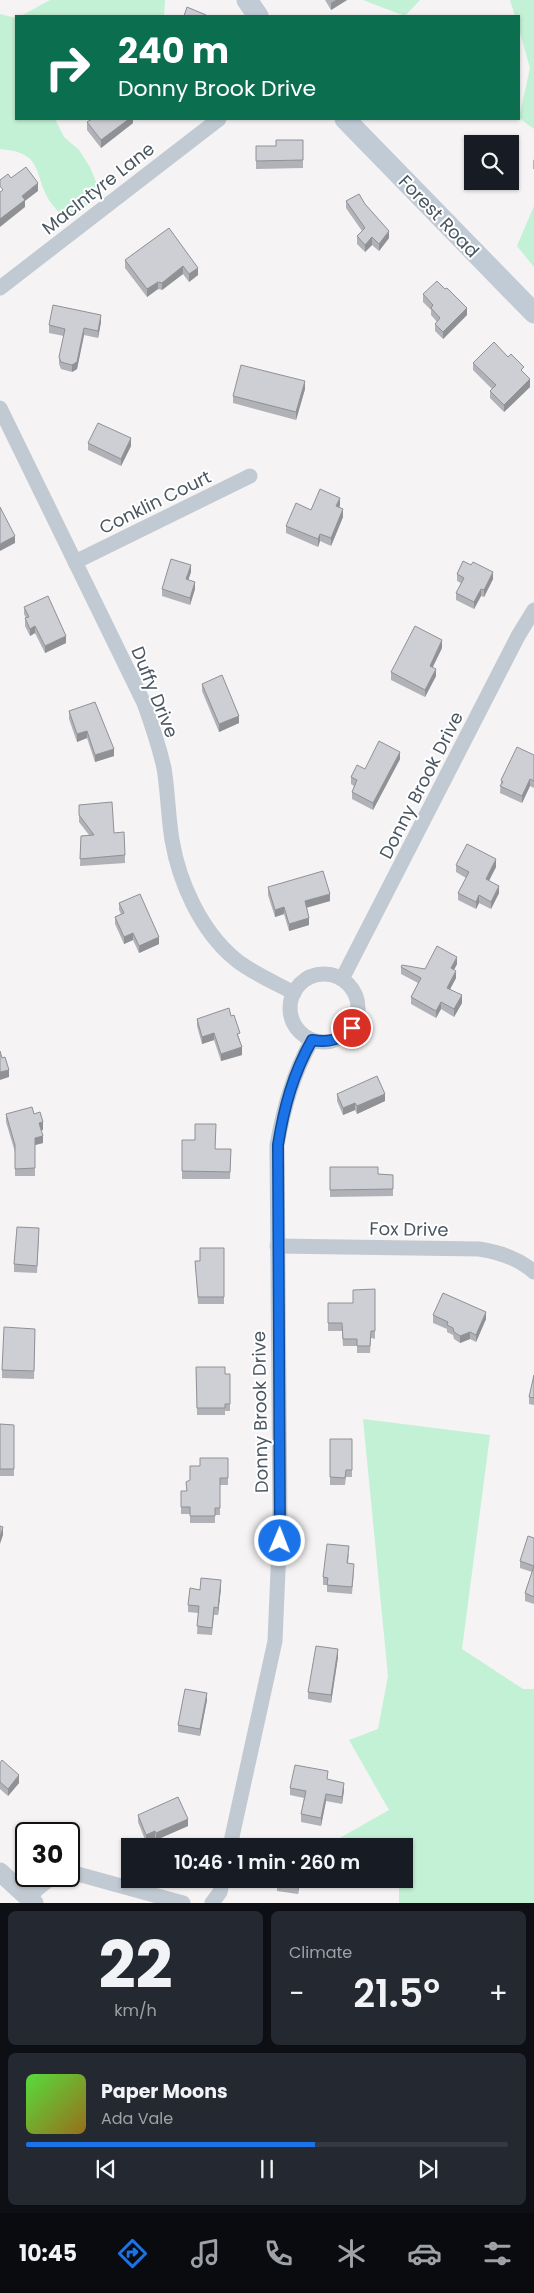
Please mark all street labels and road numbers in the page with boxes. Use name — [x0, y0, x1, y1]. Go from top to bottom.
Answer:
street label: MacIntyre Lane — [37, 136, 159, 240]
street label: Forest Road — [393, 169, 485, 263]
street label: Conklin Court — [95, 464, 215, 540]
street label: Duffy Drive — [125, 643, 185, 741]
street label: Donny Brook Drive — [373, 707, 469, 863]
street label: Fox Drive — [369, 1216, 449, 1242]
street label: Donny Brook Drive — [246, 1331, 274, 1493]

